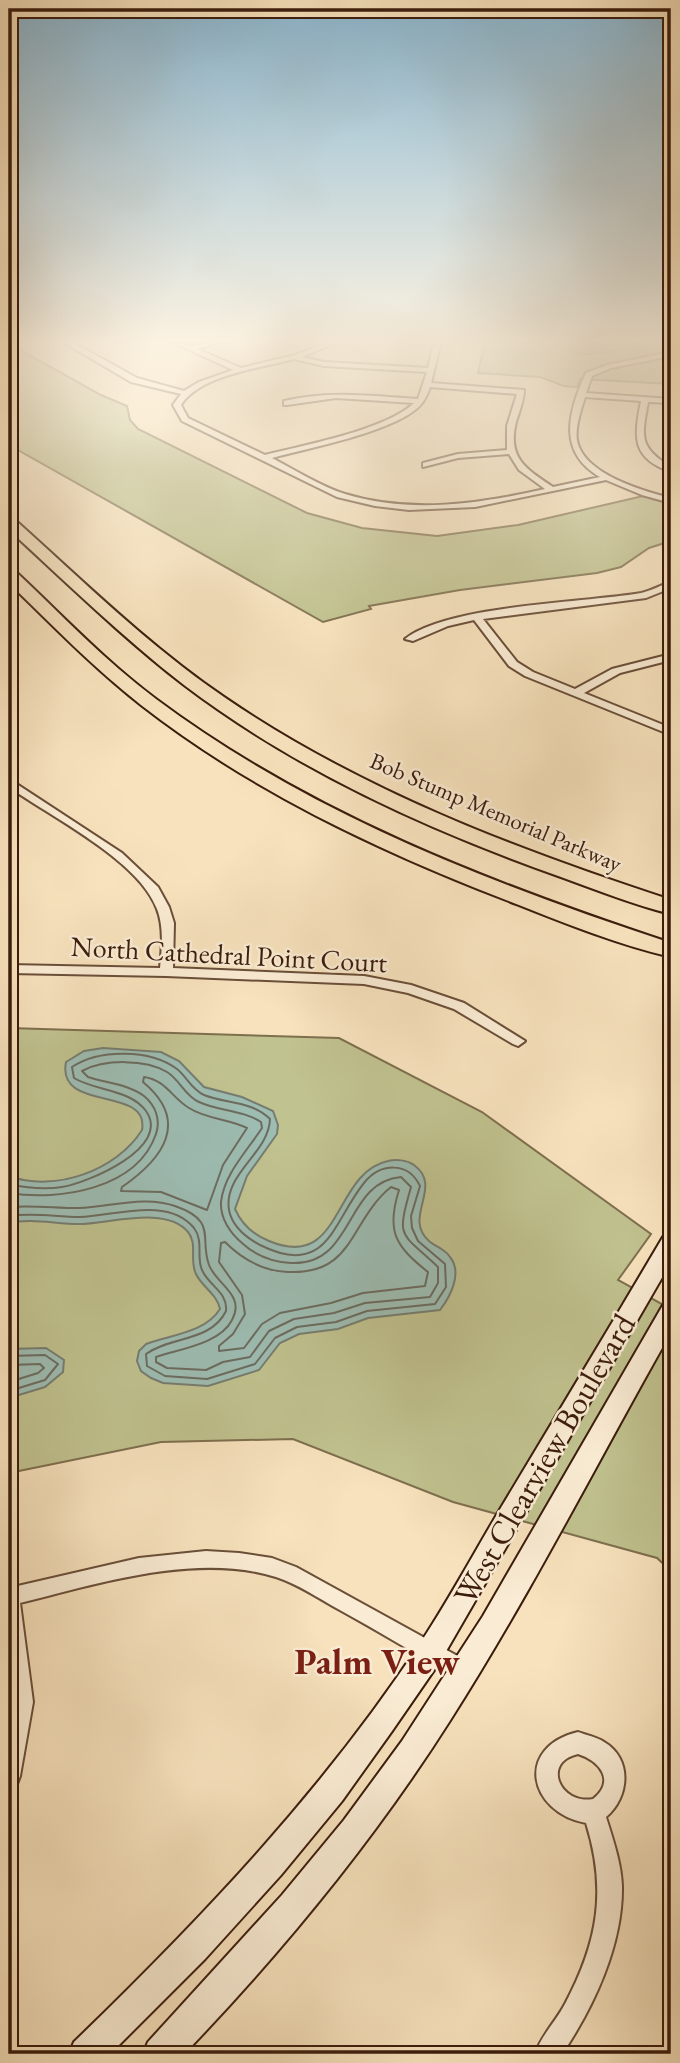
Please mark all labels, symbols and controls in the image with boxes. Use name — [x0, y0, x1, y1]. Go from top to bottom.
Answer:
street label: Bob Stump Memorial Parkway — [366, 745, 627, 879]
street label: North Cathedral Point Court — [70, 928, 388, 980]
street label: West Clearview Boulevard — [443, 1305, 645, 1612]
district label: Palm View — [294, 1637, 460, 1685]

